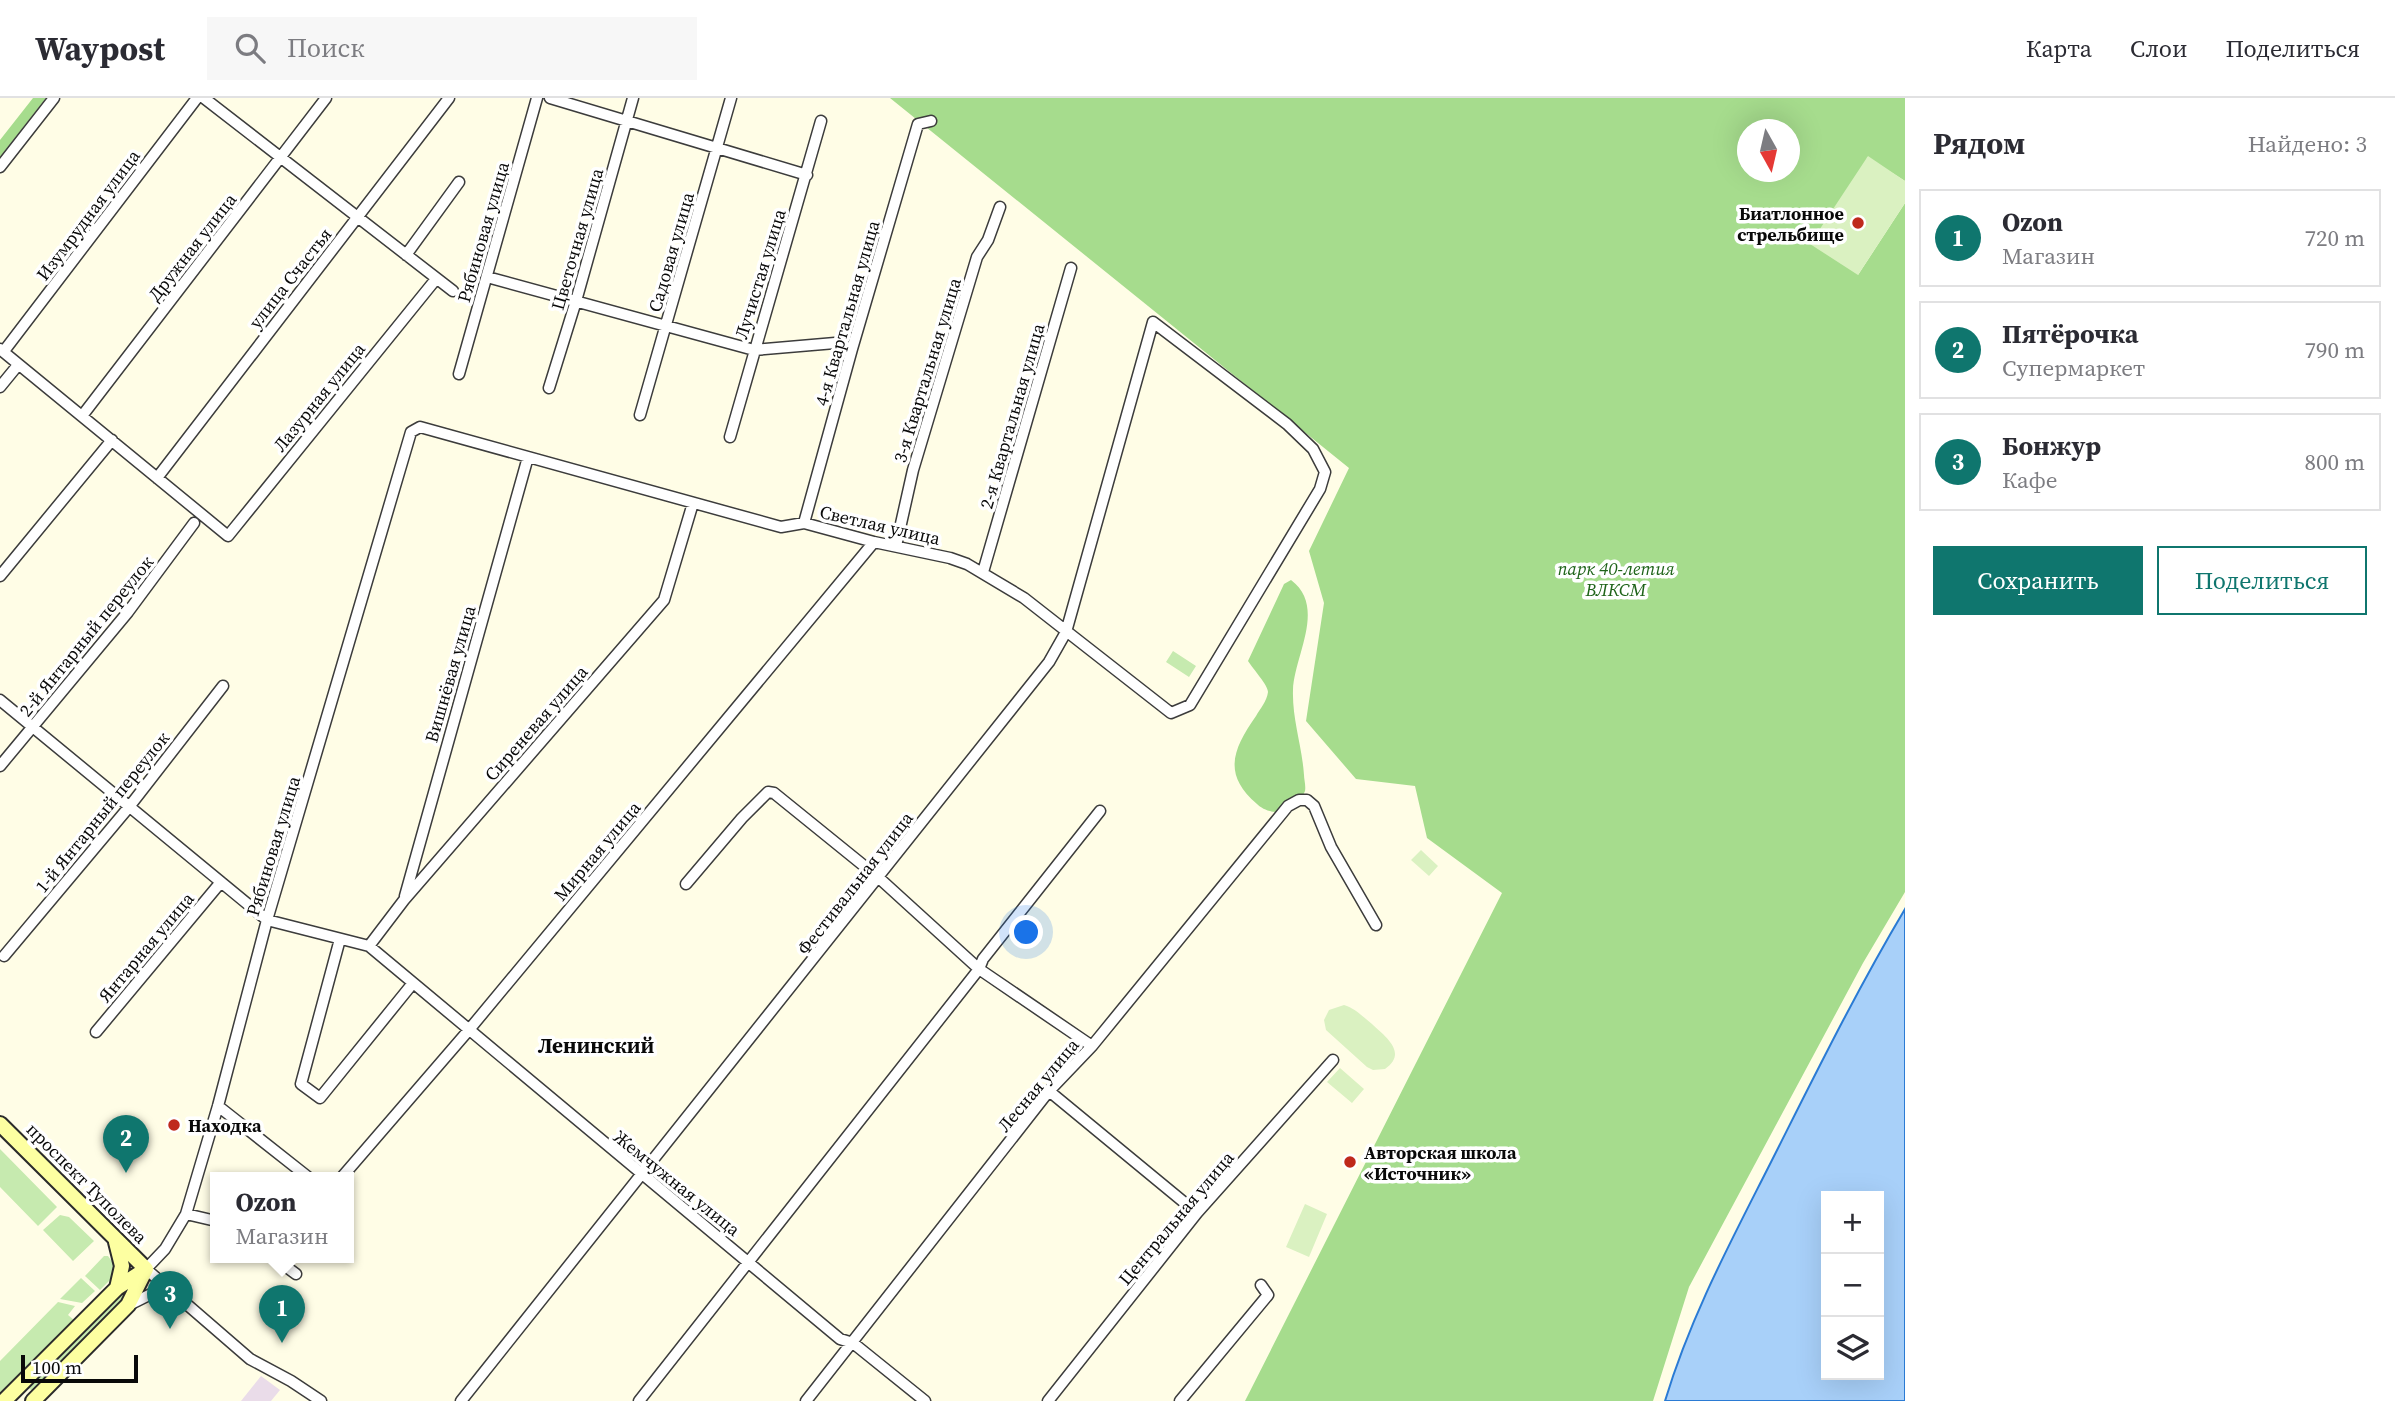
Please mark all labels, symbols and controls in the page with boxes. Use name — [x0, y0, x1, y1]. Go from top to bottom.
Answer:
search box — [207, 17, 697, 80]
text: Waypost — [35, 26, 165, 71]
icon: search — [231, 29, 269, 67]
text: Поиск — [287, 30, 365, 66]
text: Карта — [2026, 32, 2092, 65]
text: Слои — [2130, 32, 2187, 65]
text: Поделиться — [2225, 32, 2360, 65]
north arrow — [1737, 119, 1800, 182]
text: Рядом — [1933, 123, 2025, 164]
text: Найдено: 3 — [2248, 128, 2367, 160]
street label: Изумрудная улица — [30, 144, 146, 286]
street label: Рябиновая улица — [451, 158, 515, 305]
street label: Цветочная улица — [545, 164, 609, 313]
street label: Дружная улица — [142, 187, 243, 306]
street label: Садовая улица — [642, 188, 700, 315]
place label: Биатлонное стрельбище — [1737, 201, 1844, 247]
text: Ozon — [2002, 204, 2063, 240]
street label: Лучистая улица — [728, 205, 792, 342]
marker: Биатлонное стрельбище — [1850, 215, 1866, 231]
street label: 4-я Квартальная улица — [809, 217, 886, 409]
street label: улица Счастья — [243, 222, 337, 334]
text: 1 — [1952, 222, 1964, 254]
text: 720 m — [2304, 222, 2365, 254]
text: Магазин — [2002, 240, 2095, 272]
street label: 3-я Квартальная улица — [887, 274, 967, 465]
text: Пятёрочка — [2002, 316, 2139, 352]
street label: 2-я Квартальная улица — [974, 320, 1051, 512]
text: 2 — [1952, 334, 1964, 366]
text: 790 m — [2304, 334, 2365, 366]
street label: Лазурная улица — [267, 337, 371, 457]
text: Супермаркет — [2002, 352, 2145, 384]
text: Бонжур — [2002, 428, 2101, 464]
text: 3 — [1952, 446, 1964, 478]
text: 800 m — [2304, 446, 2365, 478]
text: Кафе — [2002, 464, 2057, 496]
street label: Светлая улица — [817, 499, 943, 551]
button: Сохранить — [1933, 546, 2143, 615]
button: Поделиться — [2157, 546, 2367, 615]
street label: 2-й Янтарный переулок — [13, 550, 159, 722]
park label: парк 40-летия ВЛКСМ — [1557, 556, 1675, 602]
street label: Вишнёвая улица — [418, 602, 482, 746]
street label: Сиреневая улица — [479, 659, 594, 786]
street label: 1-й Янтарный переулок — [29, 726, 175, 898]
street label: Рябиновая улица — [240, 772, 306, 919]
street label: Мирная улица — [548, 795, 647, 906]
street label: Фестивальная улица — [791, 806, 919, 960]
street label: Янтарная улица — [93, 886, 200, 1007]
your location — [1009, 915, 1043, 949]
district label: Ленинский — [538, 1031, 655, 1060]
street label: Лесная улица — [991, 1032, 1085, 1137]
place label: Находка — [188, 1113, 262, 1138]
pin: 2 — [103, 1115, 149, 1173]
street label: проспект Туполева — [21, 1117, 154, 1250]
marker: Находка — [166, 1117, 182, 1133]
street label: Жемчужная улица — [609, 1124, 746, 1242]
place label: Авторская школа «Источник» — [1364, 1140, 1517, 1186]
street label: Центральная улица — [1113, 1145, 1240, 1290]
marker: Авторская школа «Источник» — [1342, 1154, 1358, 1170]
popup — [210, 1172, 354, 1263]
text: Ozon — [235, 1184, 296, 1220]
map controls — [1821, 1191, 1884, 1380]
button: + — [1821, 1191, 1884, 1254]
text: Магазин — [235, 1220, 329, 1252]
button: − — [1821, 1254, 1884, 1317]
pin: 3 — [147, 1271, 193, 1329]
pin: 1 — [259, 1285, 305, 1343]
button: layers — [1821, 1317, 1884, 1380]
scale bar — [21, 1352, 138, 1384]
text: 100 m — [32, 1354, 82, 1380]

